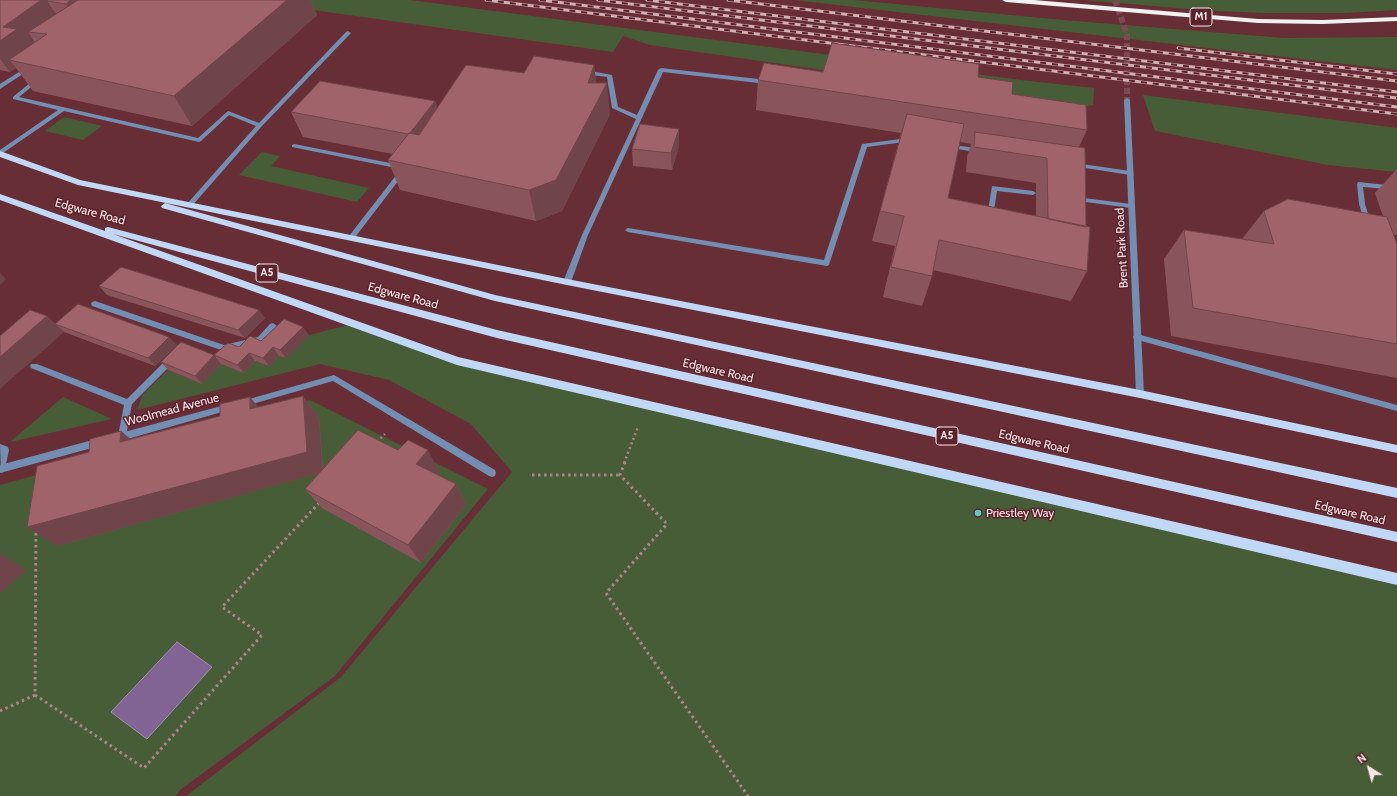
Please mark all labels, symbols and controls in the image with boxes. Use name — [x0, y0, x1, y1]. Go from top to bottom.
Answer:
road number: M1 — [1190, 8, 1212, 26]
street label: Edgware Road — [53, 196, 127, 228]
street label: Brent Park Road — [1113, 207, 1131, 289]
road number: A5 — [256, 264, 278, 282]
street label: Edgware Road — [366, 280, 440, 312]
street label: Edgware Road — [681, 356, 755, 386]
street label: Woolmead Avenue — [123, 391, 221, 429]
road number: A5 — [936, 427, 958, 445]
street label: Edgware Road — [997, 427, 1071, 457]
street label: Edgware Road — [1313, 498, 1387, 528]
place label: Priestley Way — [986, 506, 1054, 520]
marker: Priestley Way — [973, 508, 983, 518]
north arrow — [1349, 748, 1389, 788]
text: N — [1354, 750, 1369, 766]

